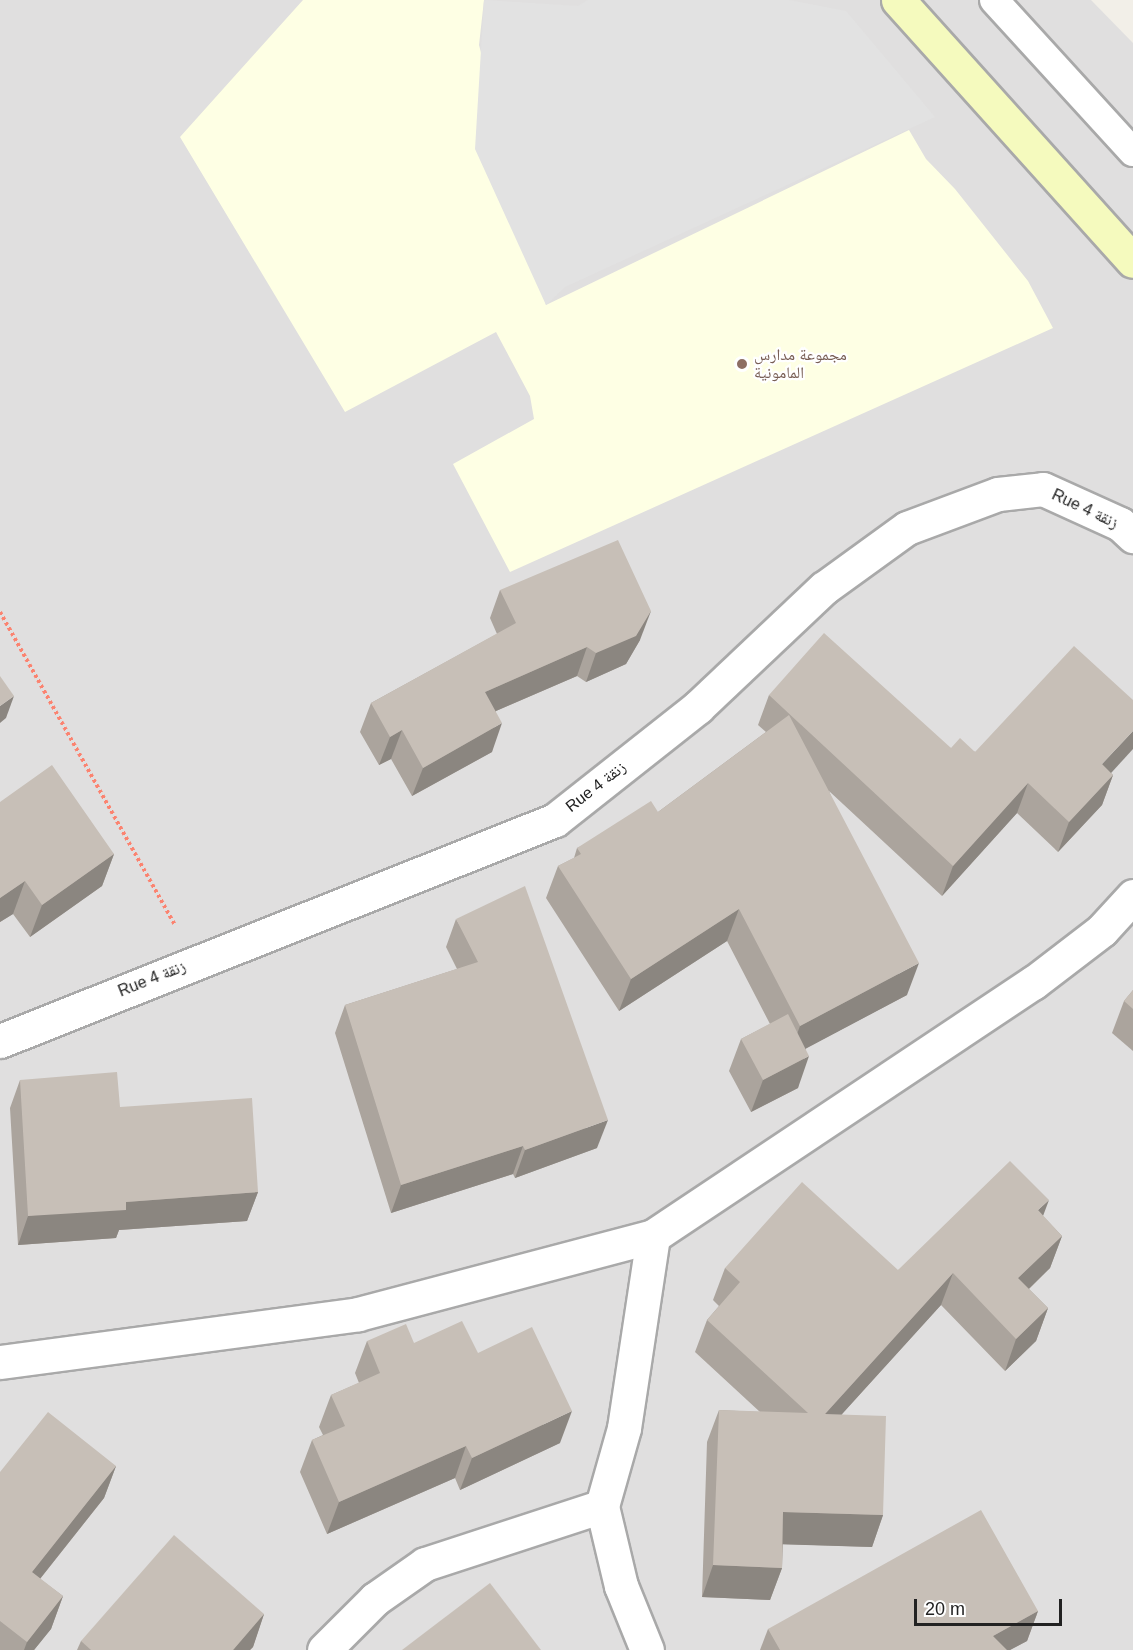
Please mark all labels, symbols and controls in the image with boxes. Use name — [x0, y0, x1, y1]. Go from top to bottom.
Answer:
place label: مجموعة مدارس المامونية — [754, 345, 847, 383]
marker: مجموعة مدارس المامونية — [735, 357, 749, 371]
street label: Rue 4 زنقة — [1049, 485, 1121, 533]
street label: Rue 4 زنقة — [562, 758, 630, 816]
street label: Rue 4 زنقة — [115, 957, 189, 1001]
scale bar — [917, 1587, 1066, 1625]
text: 20 m — [925, 1599, 965, 1619]

